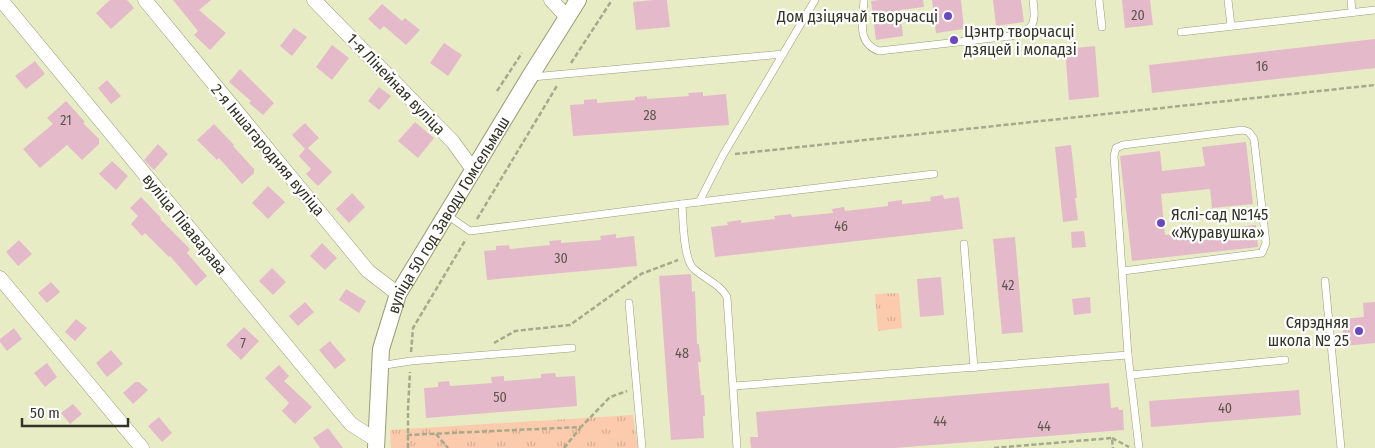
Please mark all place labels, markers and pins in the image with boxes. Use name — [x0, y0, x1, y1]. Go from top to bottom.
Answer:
place label: Дом дзіцячай творчасці — [776, 7, 938, 26]
marker: Дом дзіцячай творчасці — [942, 10, 954, 22]
place label: Цэнтр творчасці дзяцей і моладзі — [964, 22, 1077, 59]
marker: Цэнтр творчасці дзяцей і моладзі — [948, 34, 960, 46]
place label: Яслі-сад №145 «Журавушка» — [1171, 205, 1268, 242]
marker: Яслі-сад №145 «Журавушка» — [1155, 217, 1167, 229]
place label: Сярэдняя школа № 25 — [1268, 313, 1349, 350]
marker: Сярэдняя школа № 25 — [1353, 325, 1365, 337]

